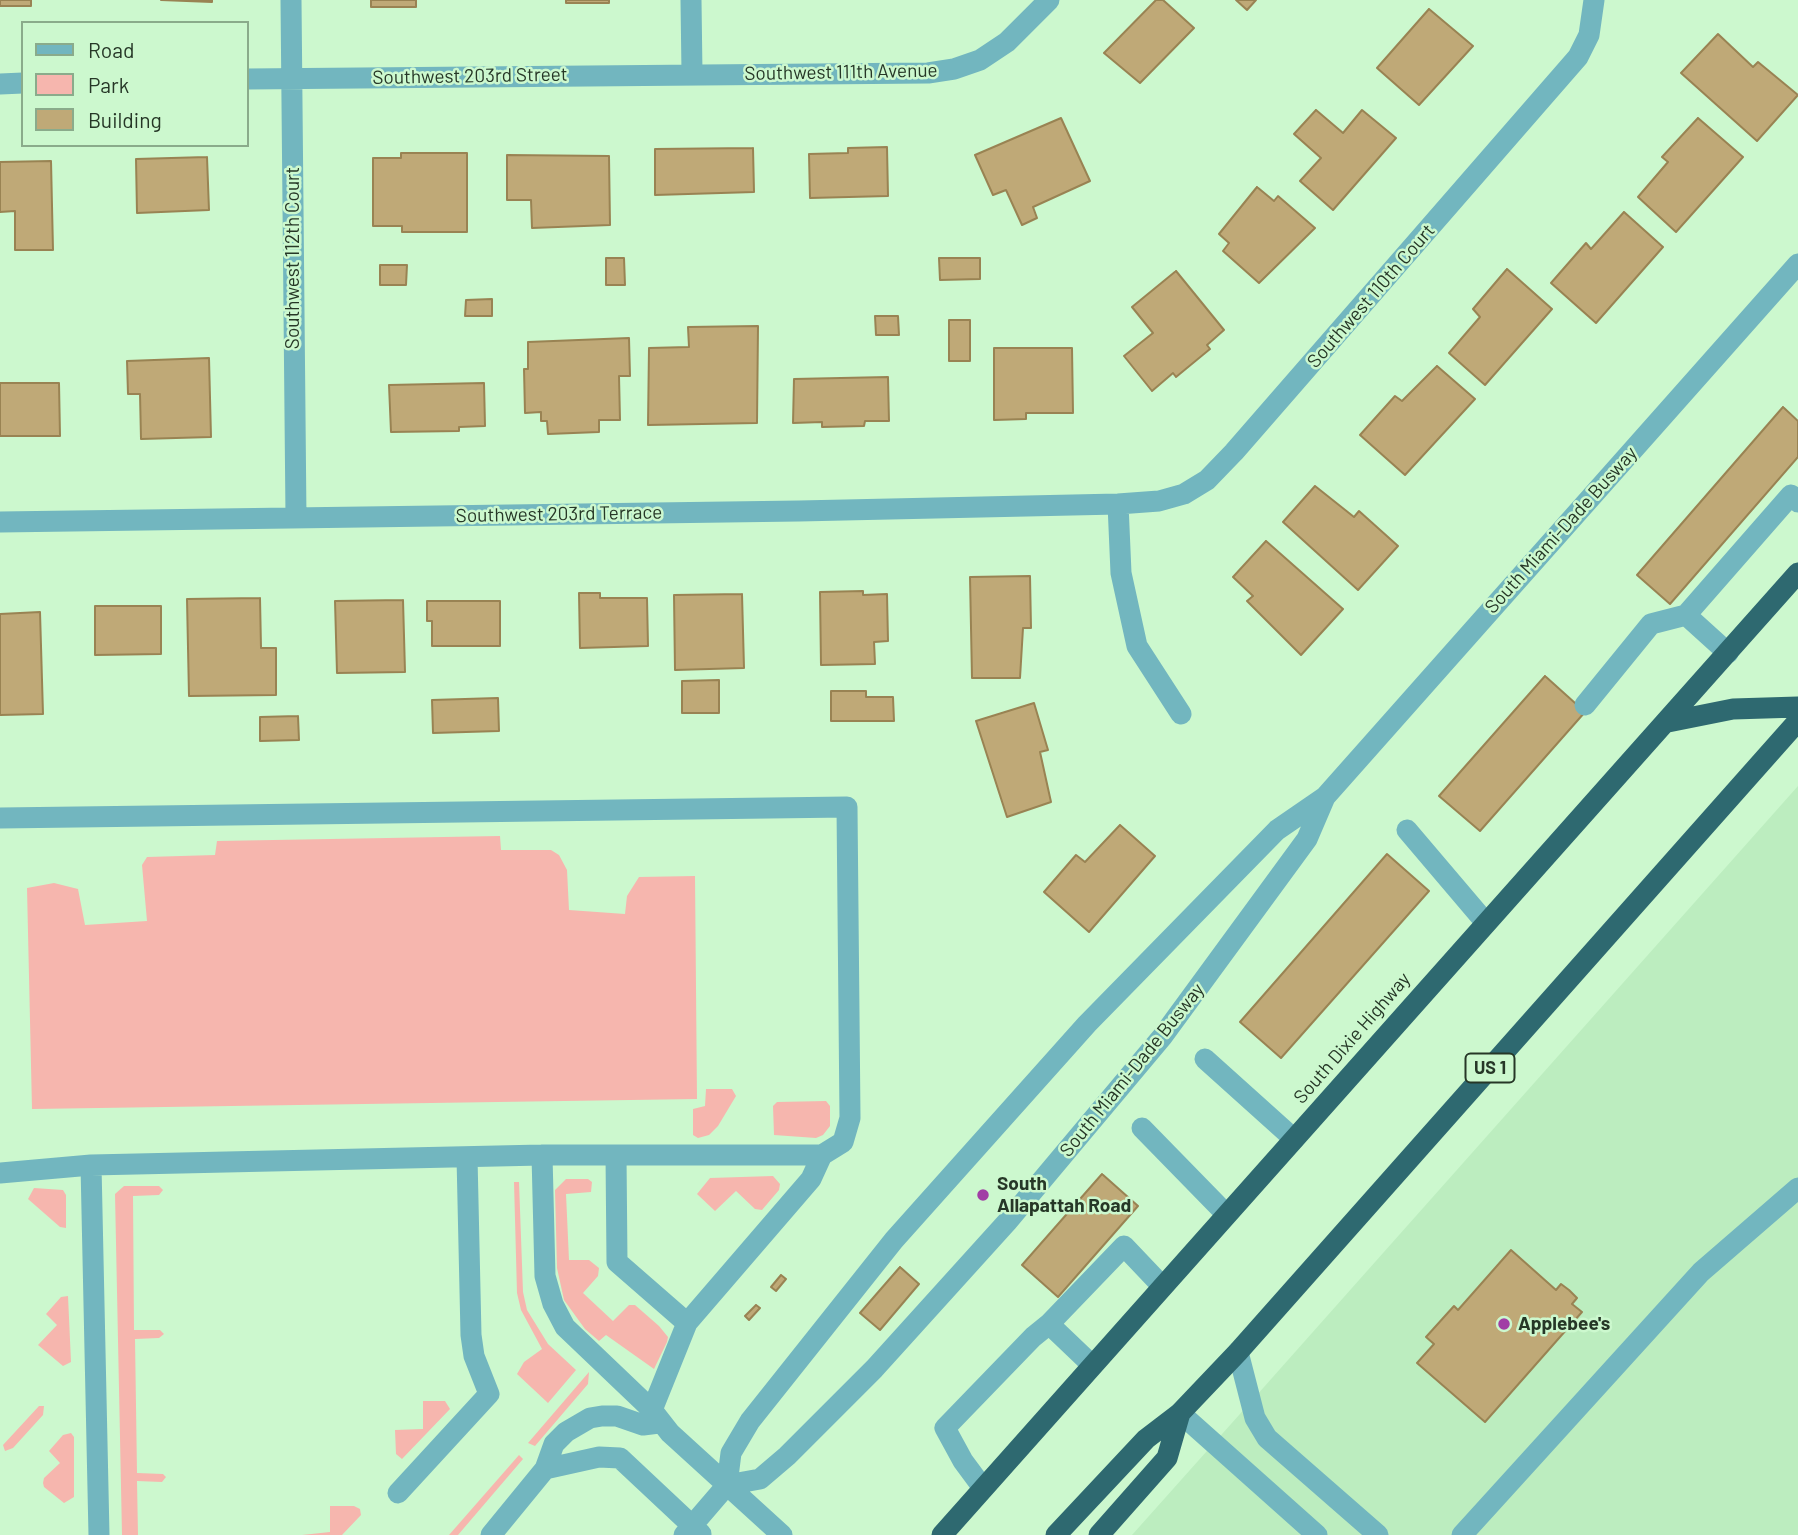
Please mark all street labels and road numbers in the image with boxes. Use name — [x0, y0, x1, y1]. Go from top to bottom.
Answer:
street label: Southwest 111th Avenue — [744, 59, 938, 85]
street label: Southwest 203rd Street — [372, 63, 568, 89]
street label: Southwest 112th Court — [282, 167, 304, 349]
street label: Southwest 110th Court — [1302, 219, 1440, 373]
street label: South Miami-Dade Busway — [1480, 442, 1642, 618]
street label: Southwest 203rd Terrace — [456, 501, 662, 527]
street label: South Dixie Highway — [1289, 968, 1415, 1108]
street label: South Miami-Dade Busway — [1055, 979, 1209, 1161]
road number: US 1 — [1466, 1054, 1514, 1083]

